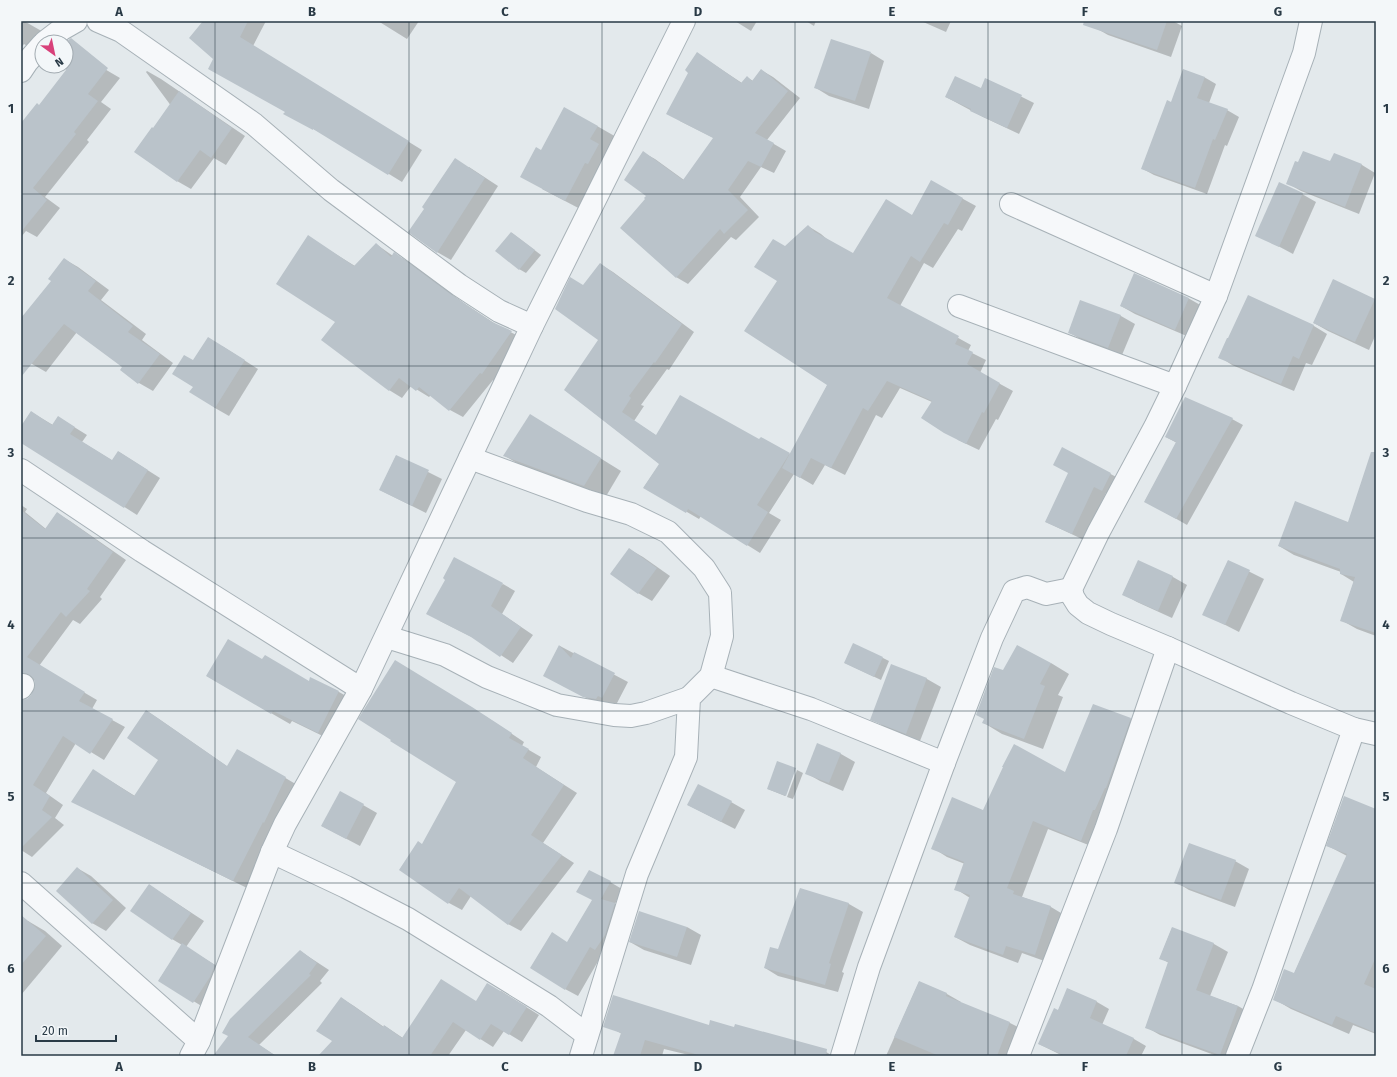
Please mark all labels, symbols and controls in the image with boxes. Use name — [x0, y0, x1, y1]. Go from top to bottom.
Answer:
text: A — [114, 4, 123, 19]
text: B — [308, 4, 316, 19]
text: C — [501, 4, 509, 19]
text: D — [694, 4, 703, 19]
text: E — [889, 4, 896, 19]
text: F — [1082, 4, 1089, 19]
text: G — [1274, 4, 1282, 19]
north arrow — [34, 34, 74, 74]
text: N — [53, 55, 66, 69]
text: 1 — [8, 101, 14, 116]
text: 1 — [1383, 101, 1389, 116]
text: 2 — [8, 273, 15, 288]
text: 2 — [1383, 273, 1390, 288]
text: 3 — [7, 445, 15, 460]
text: 3 — [1382, 445, 1390, 460]
text: 4 — [7, 617, 15, 632]
text: 4 — [1382, 617, 1390, 632]
text: 5 — [8, 789, 15, 804]
text: 5 — [1383, 789, 1390, 804]
text: 6 — [7, 961, 15, 976]
text: 6 — [1382, 961, 1390, 976]
scale bar — [36, 1017, 116, 1043]
text: 20 m — [42, 1024, 68, 1038]
text: A — [114, 1059, 123, 1074]
text: B — [308, 1059, 316, 1074]
text: C — [501, 1059, 509, 1074]
text: D — [694, 1059, 703, 1074]
text: E — [889, 1059, 896, 1074]
text: F — [1082, 1059, 1089, 1074]
text: G — [1274, 1059, 1282, 1074]

